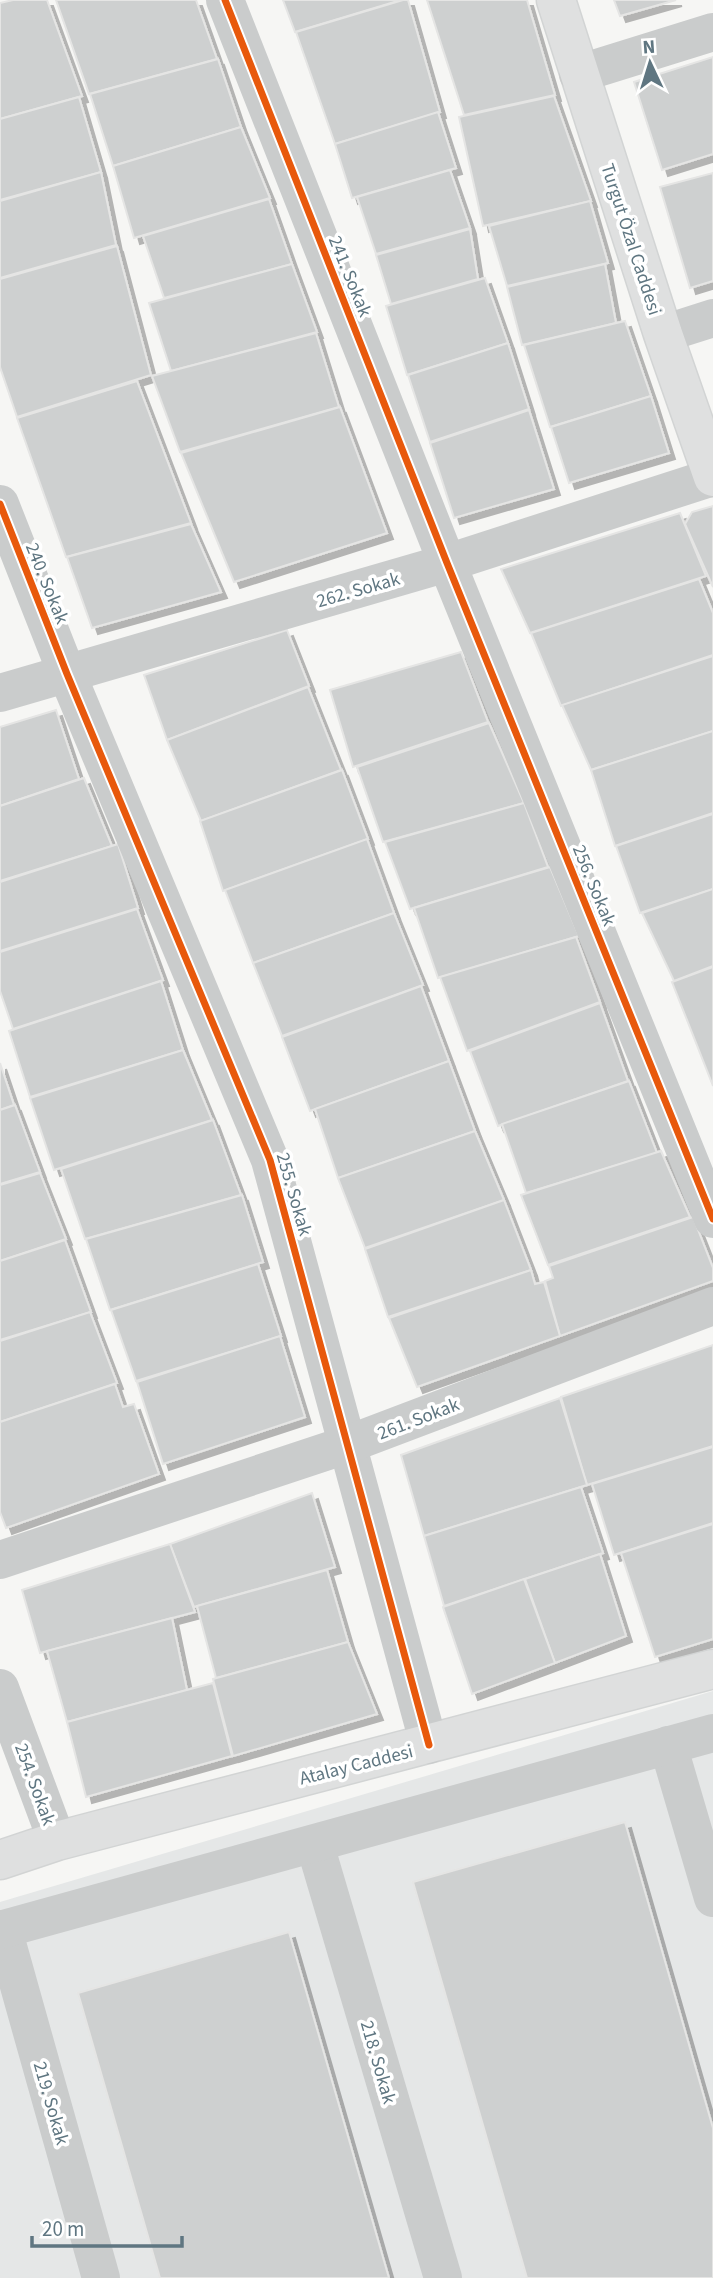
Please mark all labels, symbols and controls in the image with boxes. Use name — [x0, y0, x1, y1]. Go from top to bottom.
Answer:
north arrow — [615, 28, 685, 98]
text: N — [642, 34, 656, 61]
street label: Turgut Özal Caddesi — [593, 160, 668, 319]
street label: 241. Sokak — [321, 232, 378, 322]
street label: 240. Sokak — [18, 539, 75, 629]
street label: 262. Sokak — [314, 566, 404, 615]
street label: 256. Sokak — [565, 841, 622, 931]
street label: 255. Sokak — [269, 1150, 318, 1240]
street label: 261. Sokak — [374, 1391, 464, 1447]
street label: Atalay Caddesi — [297, 1738, 416, 1793]
street label: 254. Sokak — [7, 1740, 62, 1830]
street label: 218. Sokak — [353, 2018, 402, 2108]
street label: 219. Sokak — [26, 2059, 75, 2149]
scale bar — [32, 2204, 182, 2248]
text: 20 m — [42, 2214, 84, 2244]

